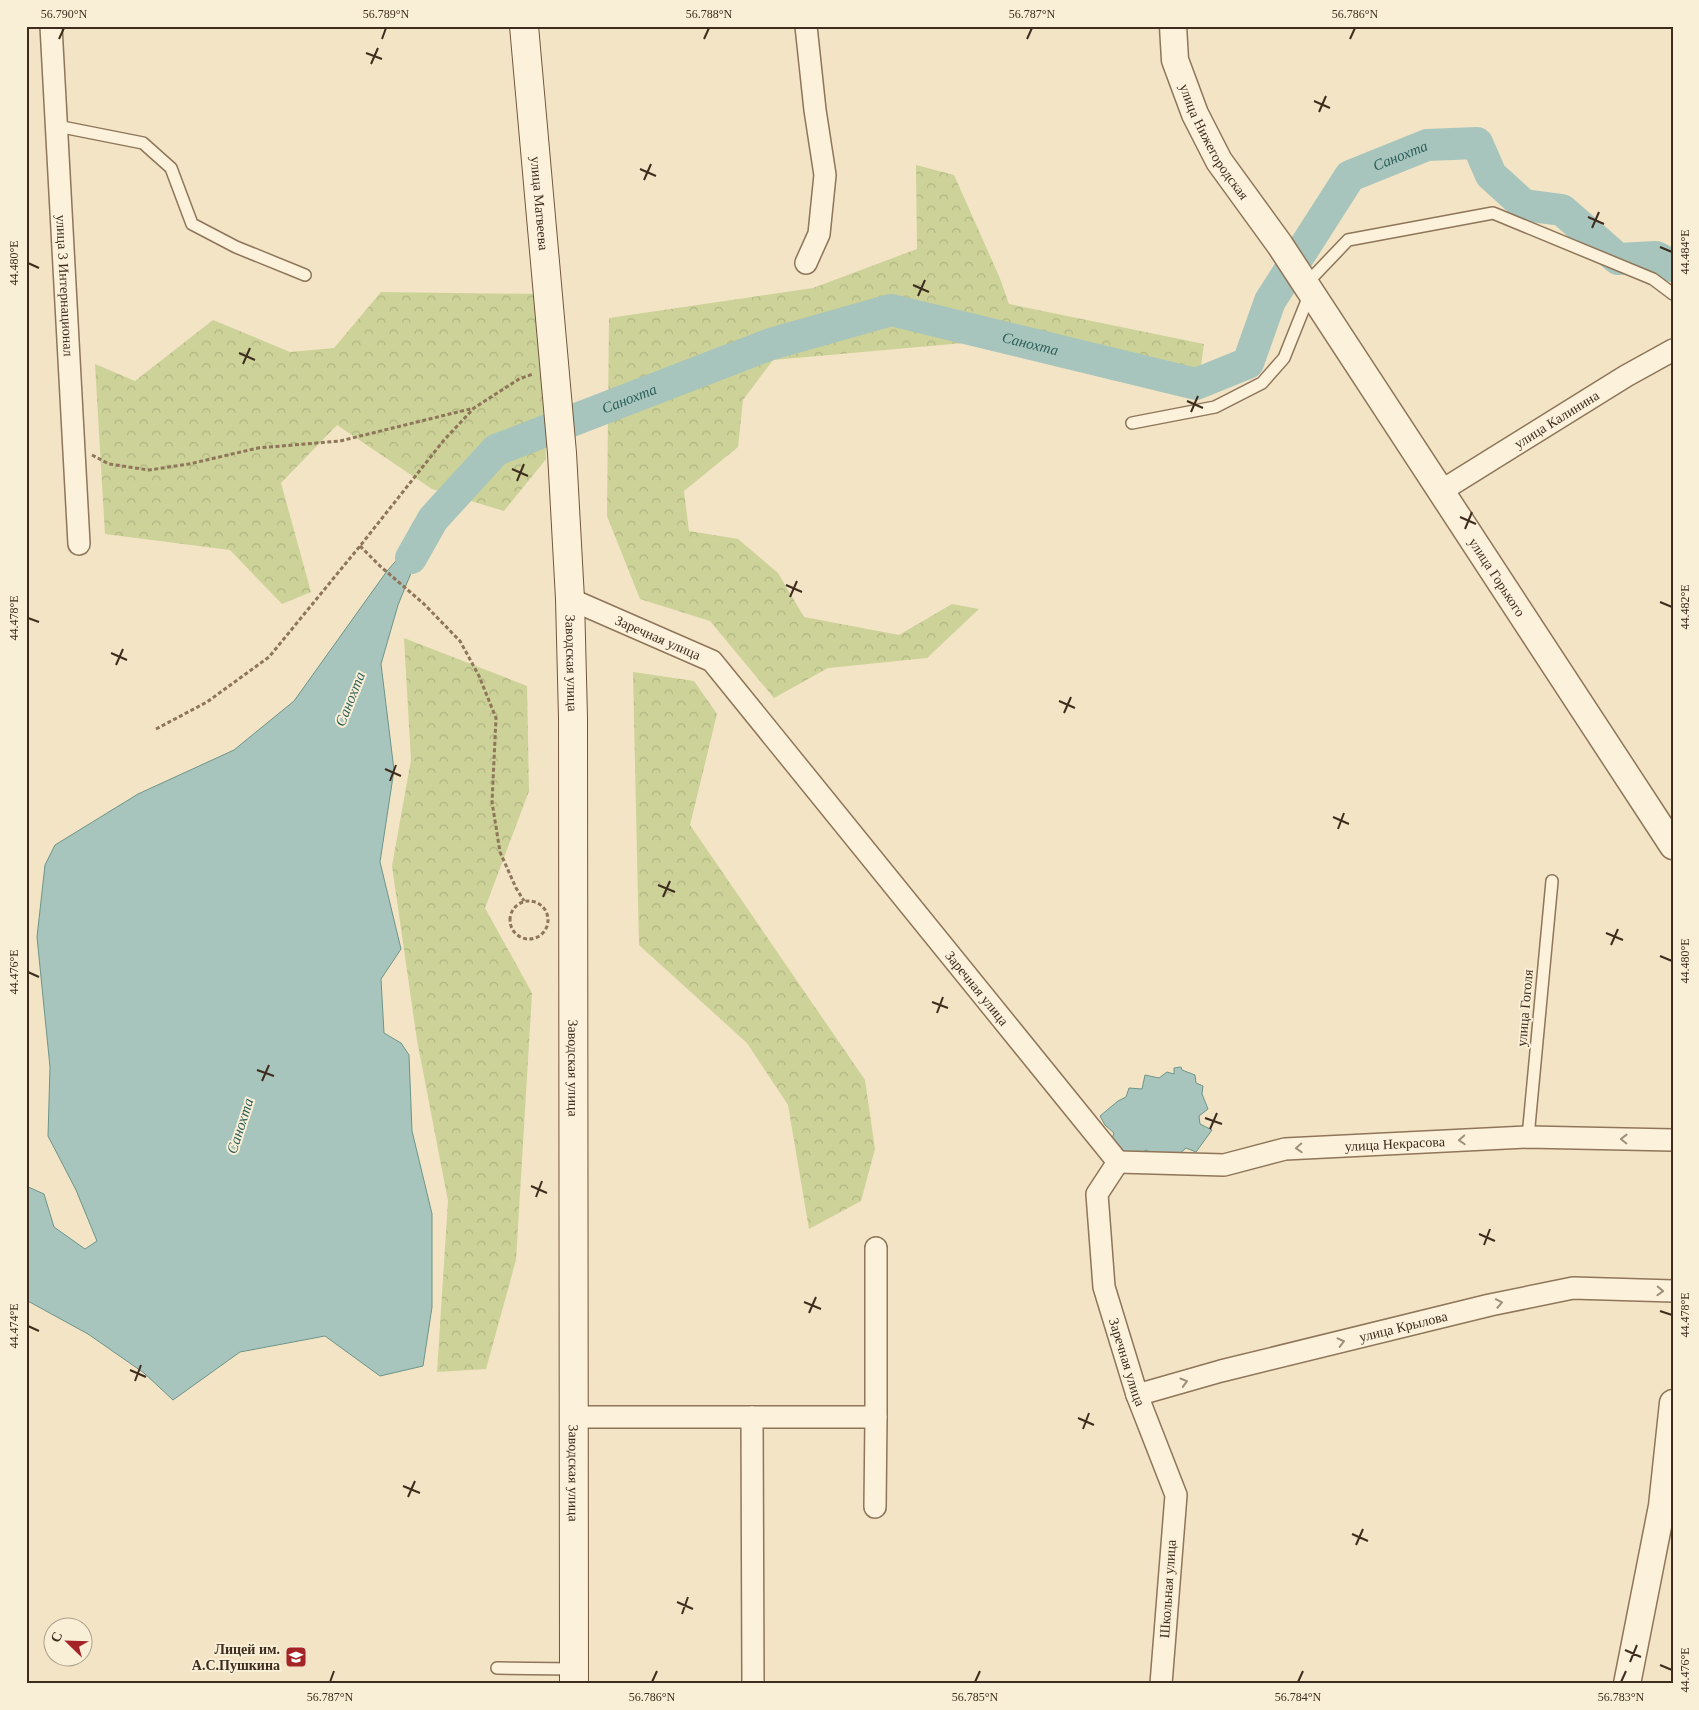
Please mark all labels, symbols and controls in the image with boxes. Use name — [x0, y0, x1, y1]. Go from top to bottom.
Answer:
text: 56.790°N — [41, 7, 88, 21]
text: 56.789°N — [363, 7, 410, 21]
text: 56.788°N — [686, 7, 733, 21]
text: 56.787°N — [1009, 7, 1056, 21]
text: 56.786°N — [1332, 7, 1379, 21]
street label: улица Нижегородская — [1177, 82, 1252, 203]
water label: Санохта — [1371, 138, 1430, 174]
street label: улица Матвеева — [528, 156, 551, 252]
street label: улица 3 Интернационал — [54, 214, 76, 357]
text: 44.484°E — [1678, 229, 1692, 275]
text: 44.480°E — [7, 240, 21, 286]
water label: Санохта — [1000, 329, 1060, 358]
water label: Санохта — [600, 381, 659, 416]
street label: улица Калинина — [1511, 387, 1602, 451]
street label: улица Горького — [1466, 535, 1528, 619]
text: 44.482°E — [1678, 584, 1692, 630]
text: 44.478°E — [7, 595, 21, 641]
street label: Заречная улица — [613, 612, 704, 663]
street label: Заводская улица — [563, 614, 580, 713]
water label: Санохта — [332, 669, 368, 729]
text: 44.480°E — [1678, 938, 1692, 984]
street label: Заречная улица — [942, 948, 1012, 1029]
text: 44.476°E — [7, 949, 21, 995]
street label: улица Гоголя — [1514, 968, 1536, 1047]
street label: Заводская улица — [566, 1020, 581, 1117]
water label: Санохта — [224, 1096, 256, 1156]
street label: улица Некрасова — [1344, 1134, 1446, 1154]
one-way arrow — [1620, 1134, 1628, 1144]
one-way arrow — [1457, 1135, 1465, 1146]
one-way arrow — [1295, 1143, 1303, 1154]
one-way arrow — [1656, 1286, 1664, 1296]
text: 44.478°E — [1678, 1292, 1692, 1338]
one-way arrow — [1495, 1298, 1503, 1309]
text: 44.474°E — [7, 1303, 21, 1349]
street label: улица Крылова — [1357, 1308, 1450, 1344]
street label: Заречная улица — [1106, 1316, 1148, 1409]
one-way arrow — [1337, 1337, 1345, 1347]
one-way arrow — [1179, 1377, 1187, 1387]
street label: Заводская улица — [566, 1425, 581, 1522]
street label: Школьная улица — [1157, 1539, 1179, 1639]
north arrow — [42, 1618, 92, 1668]
text: С — [48, 1630, 65, 1645]
place label: Лицей им. А.С.Пушкина — [192, 1642, 280, 1673]
school or university icon: Лицей им. А.С.Пушкина — [284, 1645, 308, 1669]
text: 44.476°E — [1678, 1647, 1692, 1693]
text: 56.787°N — [307, 1690, 354, 1704]
text: 56.786°N — [629, 1690, 676, 1704]
text: 56.785°N — [952, 1690, 999, 1704]
text: 56.784°N — [1275, 1690, 1322, 1704]
text: 56.783°N — [1598, 1690, 1645, 1704]

